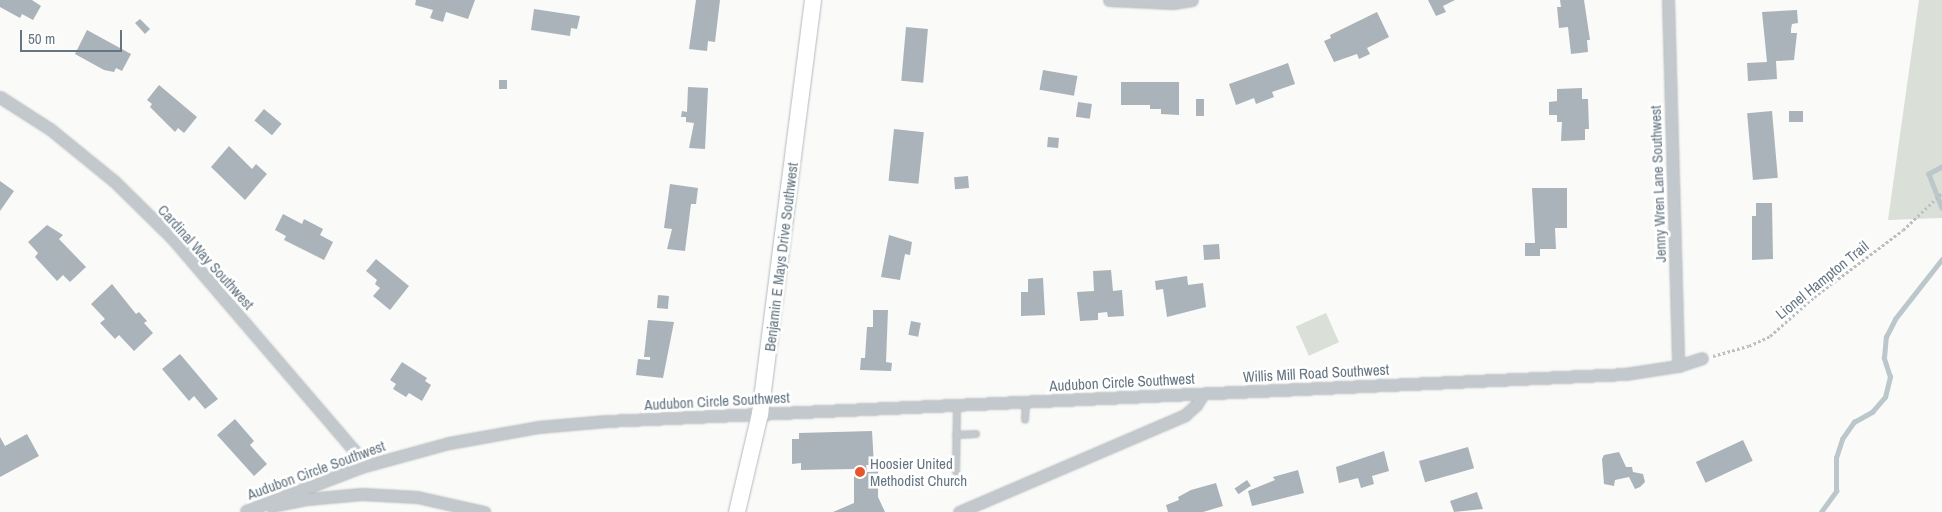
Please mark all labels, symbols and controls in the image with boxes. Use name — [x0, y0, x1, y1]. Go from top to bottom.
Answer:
scale bar — [22, 20, 125, 52]
text: 50 m — [28, 28, 55, 49]
street label: Jenny Wren Lane Southwest — [1646, 105, 1670, 263]
street label: Benjamin E Mays Drive Southwest — [760, 162, 802, 352]
street label: Cardinal Way Southwest — [154, 201, 258, 313]
street label: Lionel Hampton Trail — [1772, 237, 1872, 323]
street label: Willis Mill Road Southwest — [1242, 360, 1390, 386]
street label: Audubon Circle Southwest — [1049, 369, 1195, 395]
street label: Audubon Circle Southwest — [644, 388, 790, 414]
street label: Audubon Circle Southwest — [244, 437, 388, 503]
place label: Hoosier United Methodist Church — [870, 454, 967, 489]
marker: Hoosier United Methodist Church — [854, 466, 866, 478]

